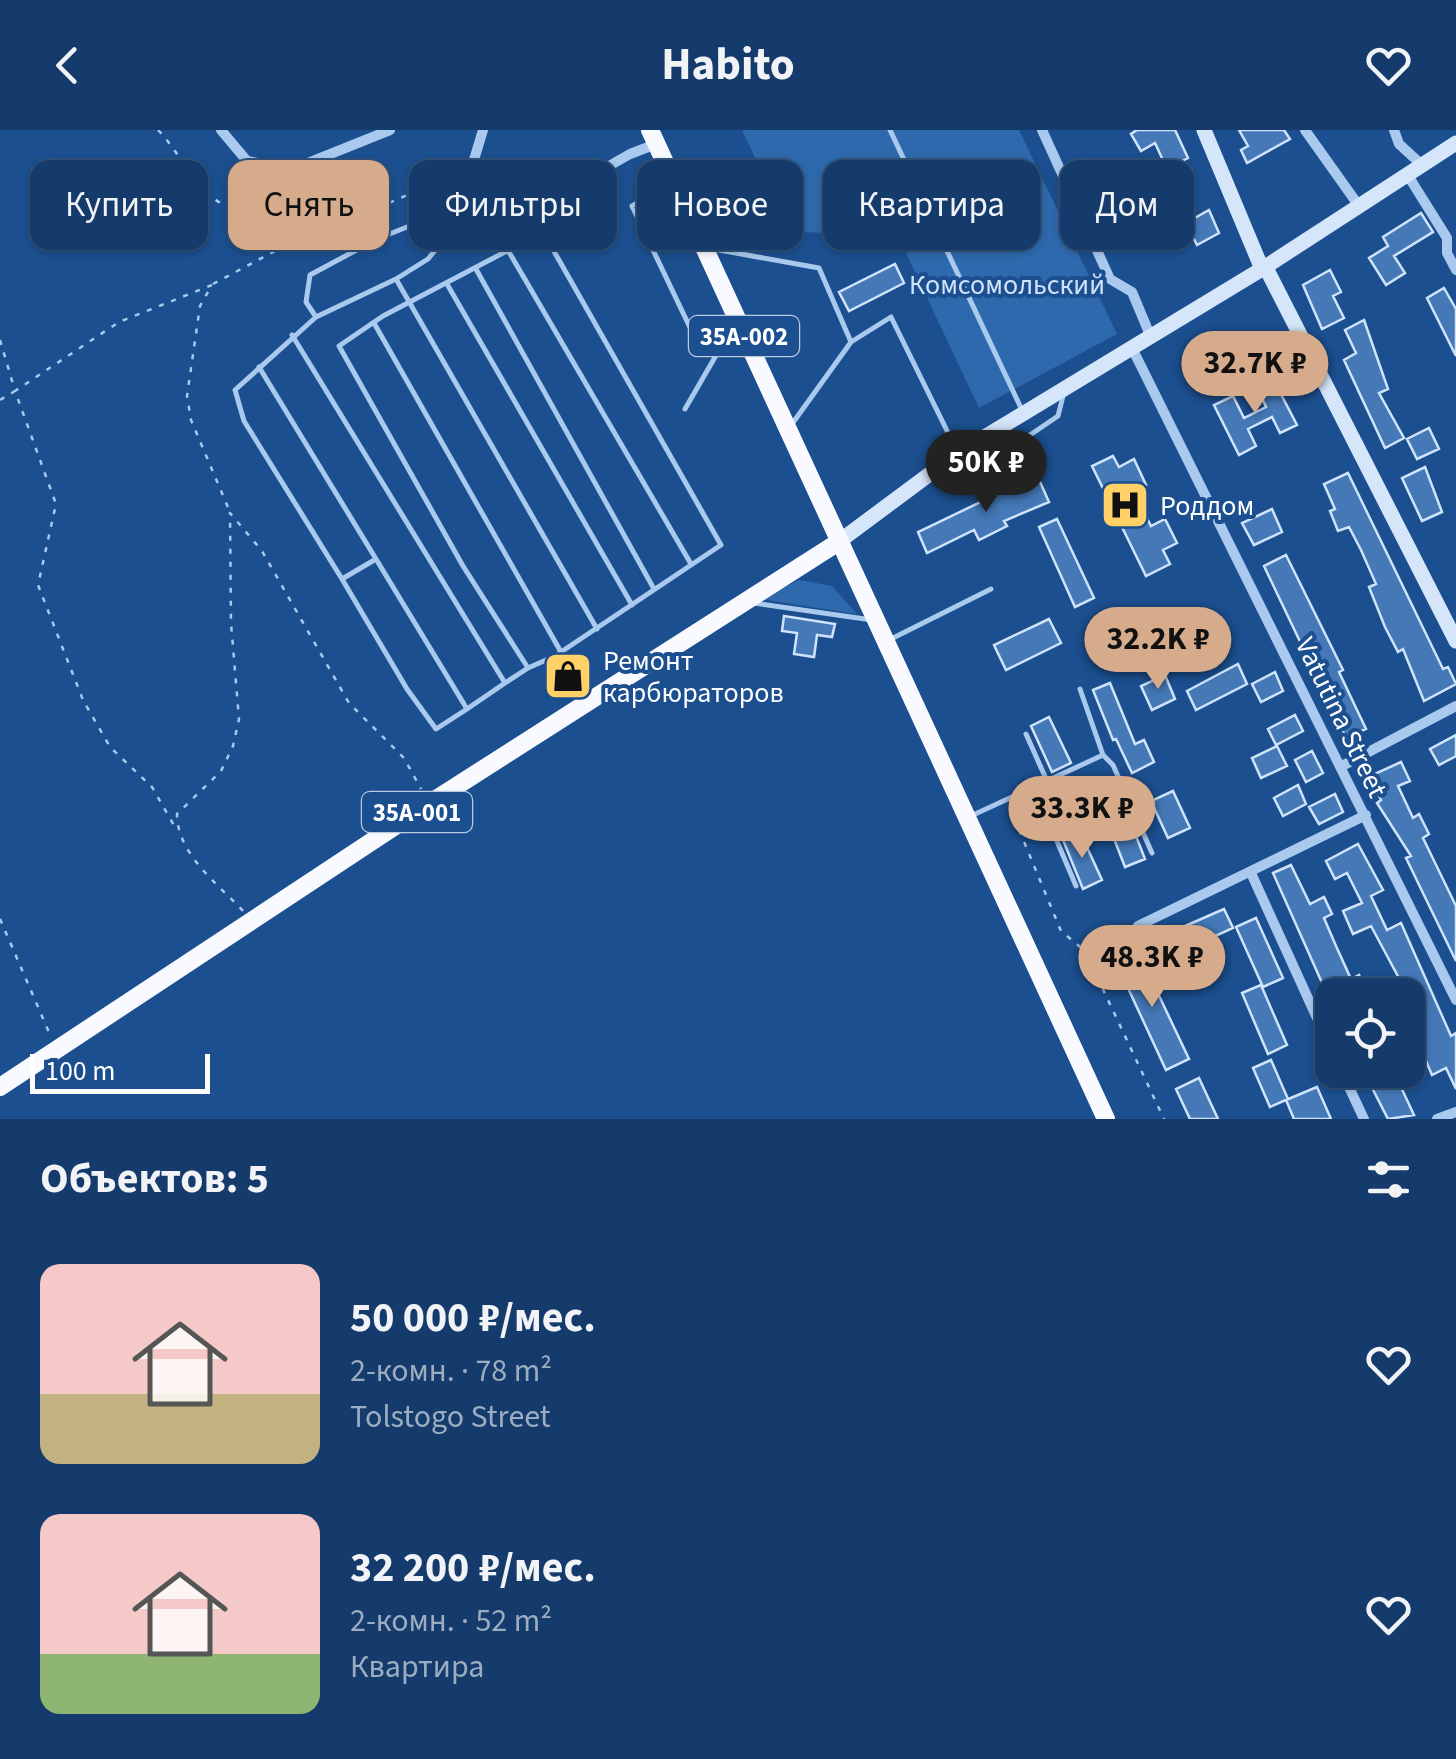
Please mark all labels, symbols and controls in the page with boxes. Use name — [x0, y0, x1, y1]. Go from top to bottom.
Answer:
text: Habito — [661, 33, 795, 97]
icon: back — [40, 38, 95, 93]
icon: heart — [1361, 38, 1416, 93]
chip: Купить — [30, 160, 208, 250]
chip: Снять — [228, 160, 389, 250]
chip: Фильтры — [409, 160, 617, 250]
chip: Новое — [637, 160, 803, 250]
chip: Квартира — [823, 160, 1040, 250]
chip: Дом — [1060, 160, 1194, 250]
park label: Комсомольский — [909, 265, 1105, 305]
road number: 35А-002 — [689, 316, 799, 356]
pin: 32.7K ₽ — [1163, 331, 1347, 416]
text: 32.7K ₽ — [1203, 340, 1307, 386]
pin: 50K ₽ — [916, 430, 1056, 515]
text: 50K ₽ — [948, 439, 1024, 485]
hospital icon: Роддом — [1099, 479, 1151, 531]
place label: Роддом — [1160, 486, 1254, 526]
pin: 32.2K ₽ — [1066, 607, 1250, 692]
text: 32.2K ₽ — [1106, 616, 1210, 662]
street label: Vatutina Street — [1285, 631, 1397, 805]
place label: Ремонт карбюраторов — [603, 641, 784, 713]
shop icon: Ремонт карбюраторов — [542, 650, 594, 702]
pin: 33.3K ₽ — [990, 776, 1174, 861]
text: 33.3K ₽ — [1030, 785, 1134, 831]
road number: 35А-001 — [362, 792, 472, 832]
pin: 48.3K ₽ — [1060, 925, 1244, 1010]
text: 48.3K ₽ — [1100, 934, 1204, 980]
map controls — [1315, 978, 1425, 1088]
button: locate — [1315, 978, 1425, 1088]
scale bar — [30, 1049, 210, 1094]
text: 100 m — [45, 1051, 116, 1091]
text: Объектов: 5 — [40, 1149, 269, 1209]
icon: filters — [1361, 1152, 1416, 1207]
text: 50 000 ₽/мес. — [350, 1288, 596, 1348]
icon: home — [120, 1304, 240, 1424]
icon: heart — [1361, 1337, 1416, 1392]
text: 2-комн. · 78 m² — [350, 1348, 552, 1394]
text: Tolstogo Street — [350, 1394, 551, 1440]
text: 32 200 ₽/мес. — [350, 1538, 596, 1598]
icon: home — [120, 1554, 240, 1674]
icon: heart — [1361, 1587, 1416, 1642]
text: 2-комн. · 52 m² — [350, 1598, 552, 1644]
text: Квартира — [350, 1644, 484, 1690]

